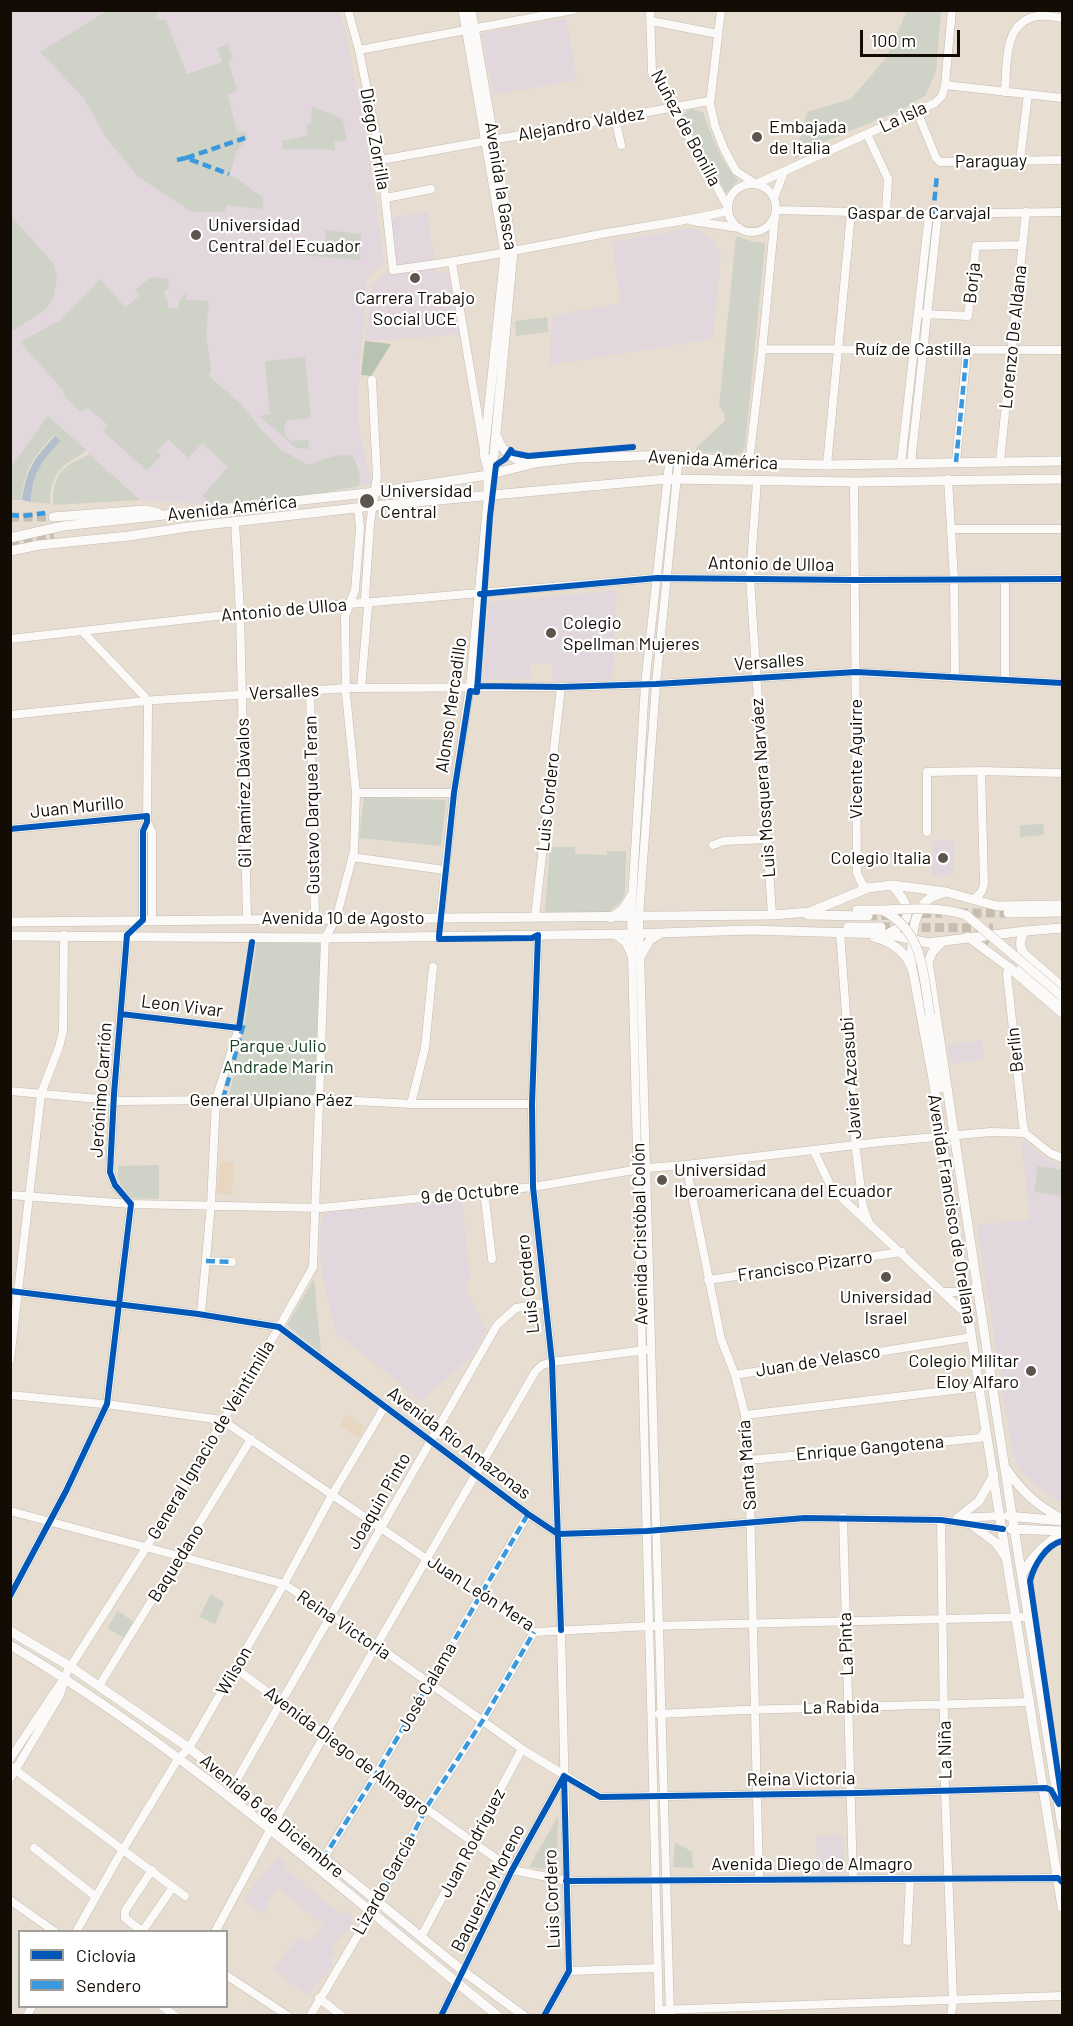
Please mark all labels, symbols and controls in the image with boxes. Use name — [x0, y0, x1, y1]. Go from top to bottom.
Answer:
scale bar — [863, 18, 964, 56]
text: 100 m — [871, 29, 916, 51]
street label: Nuñez de Bonilla — [646, 66, 726, 190]
street label: Diego Zorrilla — [355, 86, 395, 192]
street label: La Isla — [876, 97, 930, 137]
street label: Alejandro Valdez — [516, 102, 646, 146]
place label: Embajada de Italia — [769, 116, 846, 158]
street label: Avenida la Gasca — [480, 120, 522, 252]
marker: Embajada de Italia — [750, 130, 764, 144]
street label: Paraguay — [955, 150, 1027, 172]
street label: Gaspar de Carvajal — [847, 202, 991, 224]
place label: Universidad Central del Ecuador — [208, 214, 361, 256]
marker: Universidad Central del Ecuador — [189, 228, 203, 242]
street label: Borja — [959, 261, 985, 305]
street label: Lorenzo De Aldana — [995, 264, 1031, 410]
marker: Carrera Trabajo Social UCE — [408, 271, 422, 285]
place label: Carrera Trabajo Social UCE — [355, 287, 475, 330]
street label: Ruíz de Castilla — [855, 338, 971, 360]
street label: Avenida América — [647, 446, 779, 474]
place label: Universidad Central — [380, 480, 472, 522]
street label: Avenida América — [166, 490, 298, 526]
marker: Universidad Central — [358, 492, 376, 510]
street label: Antonio de Ulloa — [708, 552, 834, 576]
street label: Antonio de Ulloa — [220, 594, 348, 626]
place label: Colegio Spellman Mujeres — [563, 612, 700, 654]
marker: Colegio Spellman Mujeres — [544, 626, 558, 640]
street label: Alonso Mercadillo — [431, 636, 471, 774]
street label: Versalles — [733, 649, 805, 675]
street label: Versalles — [248, 679, 320, 705]
street label: Luis Mosquera Narváez — [746, 697, 780, 879]
street label: Vicente Aguirre — [845, 699, 867, 819]
street label: Gustavo Darquea Teran — [300, 715, 324, 895]
street label: Gil Ramírez Dávalos — [232, 718, 256, 868]
street label: Luis Cordero — [532, 751, 564, 853]
street label: Juan Murillo — [29, 791, 125, 823]
place label: Colegio Italia — [831, 847, 931, 869]
marker: Colegio Italia — [936, 851, 950, 865]
street label: Avenida 10 de Agosto — [262, 907, 424, 929]
street label: Leon Vivar — [140, 990, 224, 1022]
street label: Javier Azcasubi — [836, 1016, 866, 1140]
street label: Jerónimo Carrión — [85, 1022, 117, 1158]
street label: Berlín — [1002, 1026, 1028, 1074]
park label: Parque Julio Andrade Marín — [222, 1035, 334, 1078]
street label: General Ulpiano Páez — [189, 1089, 353, 1111]
street label: Avenida Francisco de Orellana — [923, 1093, 981, 1325]
street label: Avenida Cristóbal Colón — [628, 1142, 652, 1326]
place label: Universidad Iberoamericana del Ecuador — [674, 1159, 892, 1202]
marker: Universidad Iberoamericana del Ecuador — [655, 1173, 669, 1187]
street label: 9 de Octubre — [420, 1177, 520, 1209]
street label: Luis Cordero — [512, 1233, 544, 1335]
street label: Francisco Pizarro — [736, 1246, 874, 1286]
marker: Universidad Israel — [879, 1270, 893, 1284]
place label: Universidad Israel — [840, 1286, 932, 1328]
street label: General Ignacio de Veintimilla — [143, 1337, 279, 1543]
street label: Juan de Velasco — [754, 1340, 882, 1382]
place label: Colegio Militar Eloy Alfaro — [908, 1350, 1019, 1392]
marker: Colegio Militar Eloy Alfaro — [1024, 1364, 1038, 1378]
street label: Avenida Río Amazonas — [383, 1382, 535, 1504]
street label: Santa María — [733, 1419, 761, 1511]
street label: Enrique Gangotena — [795, 1431, 945, 1465]
street label: Joaquin Pinto — [343, 1449, 415, 1553]
street label: Baquedano — [144, 1520, 208, 1606]
street label: Juan León Mera — [423, 1550, 539, 1636]
street label: Reina Victoria — [293, 1586, 395, 1664]
street label: La Pinta — [834, 1612, 858, 1676]
street label: José Calama — [393, 1639, 461, 1735]
street label: Wilson — [211, 1643, 257, 1699]
street label: Avenida Diego de Almagro — [260, 1682, 434, 1820]
street label: La Rabida — [802, 1696, 880, 1718]
street label: La Niña — [934, 1720, 956, 1780]
street label: Avenida 6 de Diciembre — [196, 1750, 348, 1882]
street label: Reina Victoria — [747, 1767, 855, 1791]
street label: Juan Rodríguez — [434, 1785, 510, 1901]
street label: Baquerizo Moreno — [447, 1821, 529, 1955]
street label: Lizardo García — [348, 1831, 420, 1939]
street label: Luis Cordero — [539, 1849, 565, 1949]
street label: Avenida Diego de Almagro — [711, 1853, 913, 1875]
legend — [18, 1930, 228, 2008]
text: Ciclovía — [76, 1944, 136, 1966]
text: Sendero — [76, 1974, 141, 1996]

